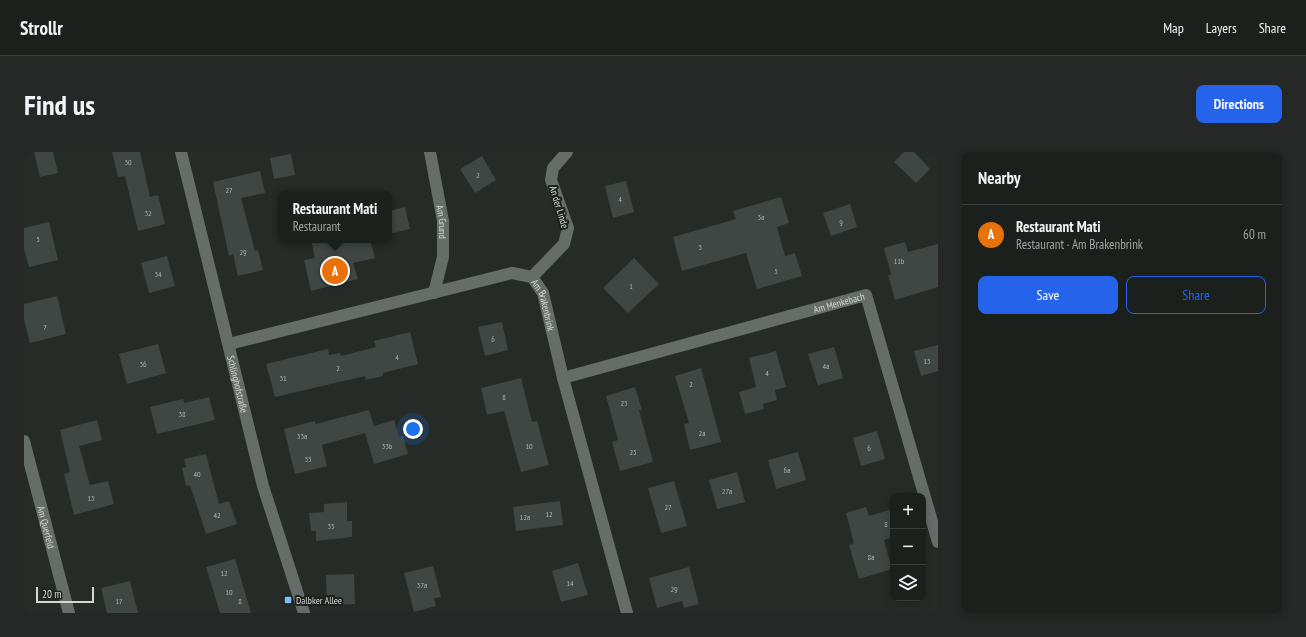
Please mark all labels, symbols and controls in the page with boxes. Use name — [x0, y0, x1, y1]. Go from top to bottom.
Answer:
text: Strollr — [20, 16, 63, 40]
text: Map — [1163, 19, 1184, 37]
text: Layers — [1206, 19, 1237, 37]
text: Share — [1259, 19, 1286, 37]
button: Directions — [1196, 85, 1282, 123]
text: Find us — [24, 86, 95, 123]
house number: 30 — [124, 157, 132, 167]
text: Nearby — [978, 167, 1021, 189]
house number: 2 — [476, 170, 480, 180]
street label: An der Linde — [546, 184, 572, 230]
house number: 27 — [225, 185, 233, 195]
popup — [278, 191, 392, 243]
house number: 4 — [618, 194, 622, 204]
text: Restaurant Mati — [293, 199, 377, 218]
street label: Am Grund — [434, 204, 450, 239]
house number: 32 — [144, 208, 152, 218]
house number: 3a — [758, 212, 764, 222]
house number: 9 — [839, 217, 843, 227]
text: Restaurant Mati — [1016, 217, 1101, 236]
text: Restaurant — [293, 218, 341, 235]
text: A — [988, 226, 994, 243]
text: 60 m — [1243, 226, 1266, 243]
house number: 5 — [36, 234, 40, 244]
text: Restaurant · Am Brakenbrink — [1016, 236, 1143, 253]
house number: 3 — [698, 242, 702, 252]
house number: 29 — [239, 247, 247, 257]
pin: A — [322, 256, 348, 286]
house number: 11b — [894, 256, 905, 266]
house number: 5 — [774, 266, 778, 276]
house number: 34 — [154, 269, 162, 279]
street label: Am Brakenbrink — [529, 276, 558, 332]
button: Save — [978, 276, 1118, 314]
button: Share — [1126, 276, 1266, 314]
house number: 1 — [629, 281, 633, 291]
street label: Am Menkebach — [812, 289, 866, 316]
house number: 7 — [43, 322, 47, 332]
house number: 6 — [491, 334, 495, 344]
house number: 4 — [395, 352, 399, 362]
street label: Schlinghofstraße — [225, 354, 251, 414]
house number: 13 — [923, 356, 931, 366]
house number: 36 — [139, 359, 147, 369]
house number: 4a — [823, 361, 829, 371]
house number: 2 — [336, 363, 340, 373]
house number: 4 — [765, 368, 769, 378]
house number: 31 — [279, 373, 287, 383]
house number: 2 — [689, 379, 693, 389]
house number: 8 — [502, 392, 506, 402]
house number: 23 — [620, 398, 628, 408]
house number: 38 — [178, 409, 186, 419]
your location — [403, 419, 423, 439]
house number: 2a — [699, 428, 705, 438]
house number: 33a — [297, 431, 307, 441]
house number: 33b — [382, 441, 393, 451]
house number: 10 — [525, 441, 533, 451]
house number: 6 — [867, 443, 871, 453]
house number: 25 — [629, 447, 637, 457]
house number: 33 — [304, 454, 312, 464]
house number: 6a — [784, 465, 790, 475]
house number: 40 — [193, 469, 201, 479]
house number: 27a — [722, 486, 732, 496]
house number: 13 — [87, 493, 95, 503]
map controls — [890, 493, 926, 601]
button: + — [890, 493, 926, 529]
house number: 27 — [664, 502, 672, 512]
street label: Am Querfeld — [35, 504, 58, 550]
house number: 12 — [545, 509, 553, 519]
house number: 42 — [213, 510, 221, 520]
house number: 12a — [520, 512, 530, 522]
house number: 8 — [884, 519, 888, 529]
house number: 35 — [327, 521, 335, 531]
button: − — [890, 529, 926, 565]
house number: 8a — [868, 552, 874, 562]
button: layers — [890, 565, 926, 601]
house number: 12 — [220, 568, 228, 578]
house number: 14 — [566, 578, 574, 588]
house number: 37a — [417, 580, 427, 590]
house number: 29 — [670, 584, 678, 594]
scale bar — [36, 585, 94, 604]
text: 20 m — [42, 587, 61, 601]
house number: 10 — [225, 587, 233, 597]
place label: Dalbker Allee — [296, 594, 342, 607]
marker: Dalbker Allee — [283, 595, 293, 605]
house number: 17 — [115, 596, 123, 606]
house number: 8 — [238, 596, 242, 606]

